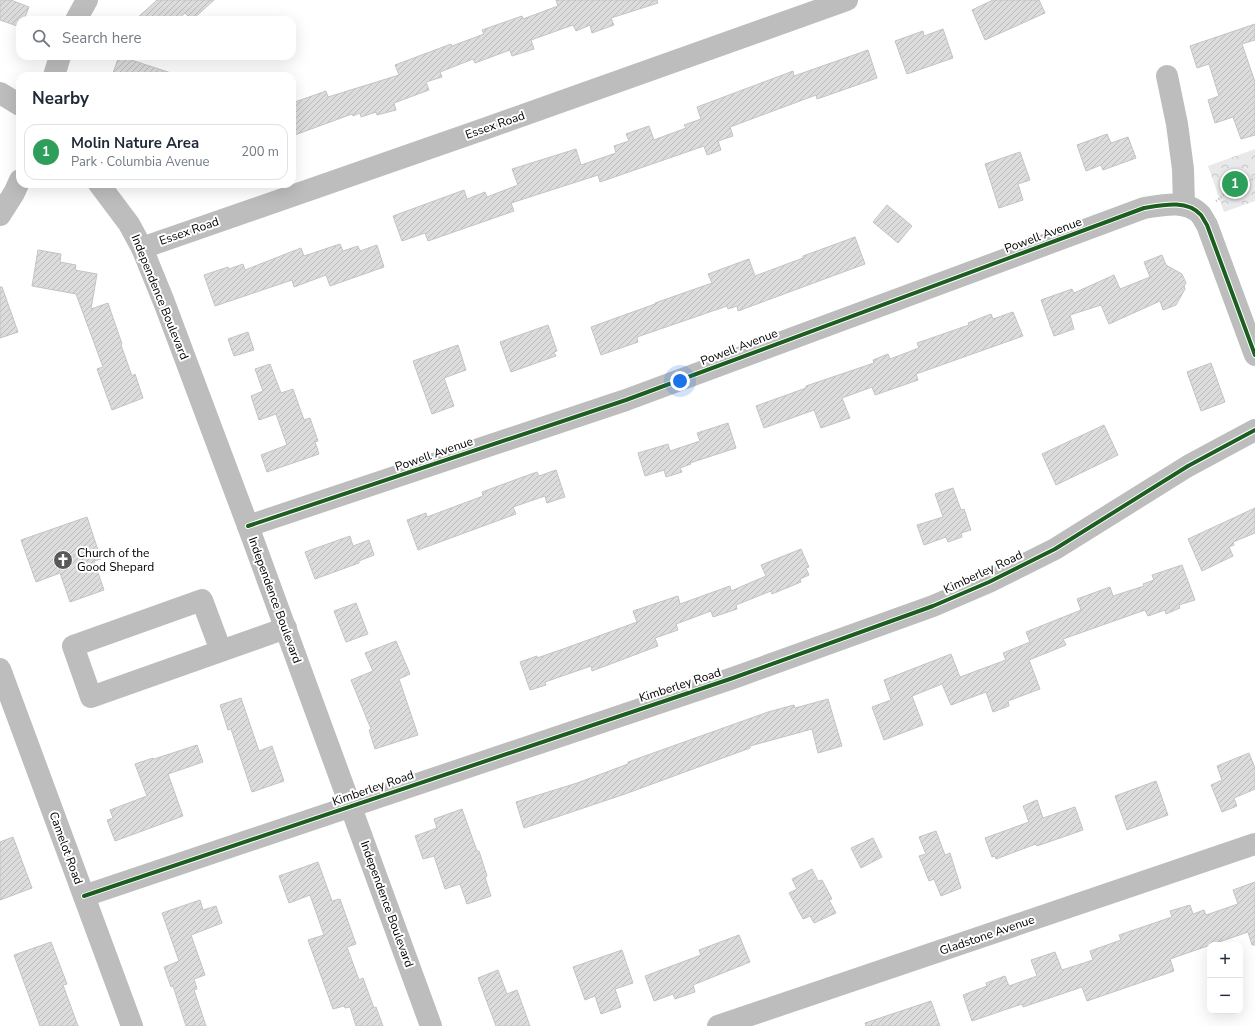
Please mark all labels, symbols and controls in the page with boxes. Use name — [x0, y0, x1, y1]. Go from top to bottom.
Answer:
search box — [16, 16, 296, 60]
icon: search — [30, 27, 52, 49]
text: Search here — [62, 28, 142, 48]
text: Nearby — [32, 87, 89, 110]
street label: Essex Road — [463, 107, 527, 143]
text: Molin Nature Area — [71, 133, 199, 153]
text: 1 — [42, 143, 50, 161]
text: 200 m — [241, 143, 279, 161]
text: Park · Columbia Avenue — [71, 153, 209, 171]
pin: 1 — [1222, 169, 1248, 199]
street label: Essex Road — [157, 213, 221, 249]
street label: Powell Avenue — [1002, 214, 1084, 256]
street label: Independence Boulevard — [128, 232, 192, 362]
street label: Powell Avenue — [698, 325, 780, 369]
your location — [670, 371, 690, 391]
street label: Powell Avenue — [393, 433, 475, 475]
street label: Independence Boulevard — [245, 535, 305, 665]
place label: Church of the Good Shepard — [77, 545, 154, 575]
street label: Kimberley Road — [941, 547, 1025, 597]
church icon: Church of the Good Shepard — [52, 549, 74, 571]
street label: Kimberley Road — [637, 664, 723, 706]
street label: Kimberley Road — [330, 767, 416, 809]
street label: Camelot Road — [45, 809, 87, 887]
street label: Independence Boulevard — [357, 839, 417, 969]
street label: Gladstone Avenue — [937, 911, 1037, 959]
map controls — [1207, 942, 1243, 1014]
button: + — [1207, 942, 1243, 978]
button: − — [1207, 978, 1243, 1014]

